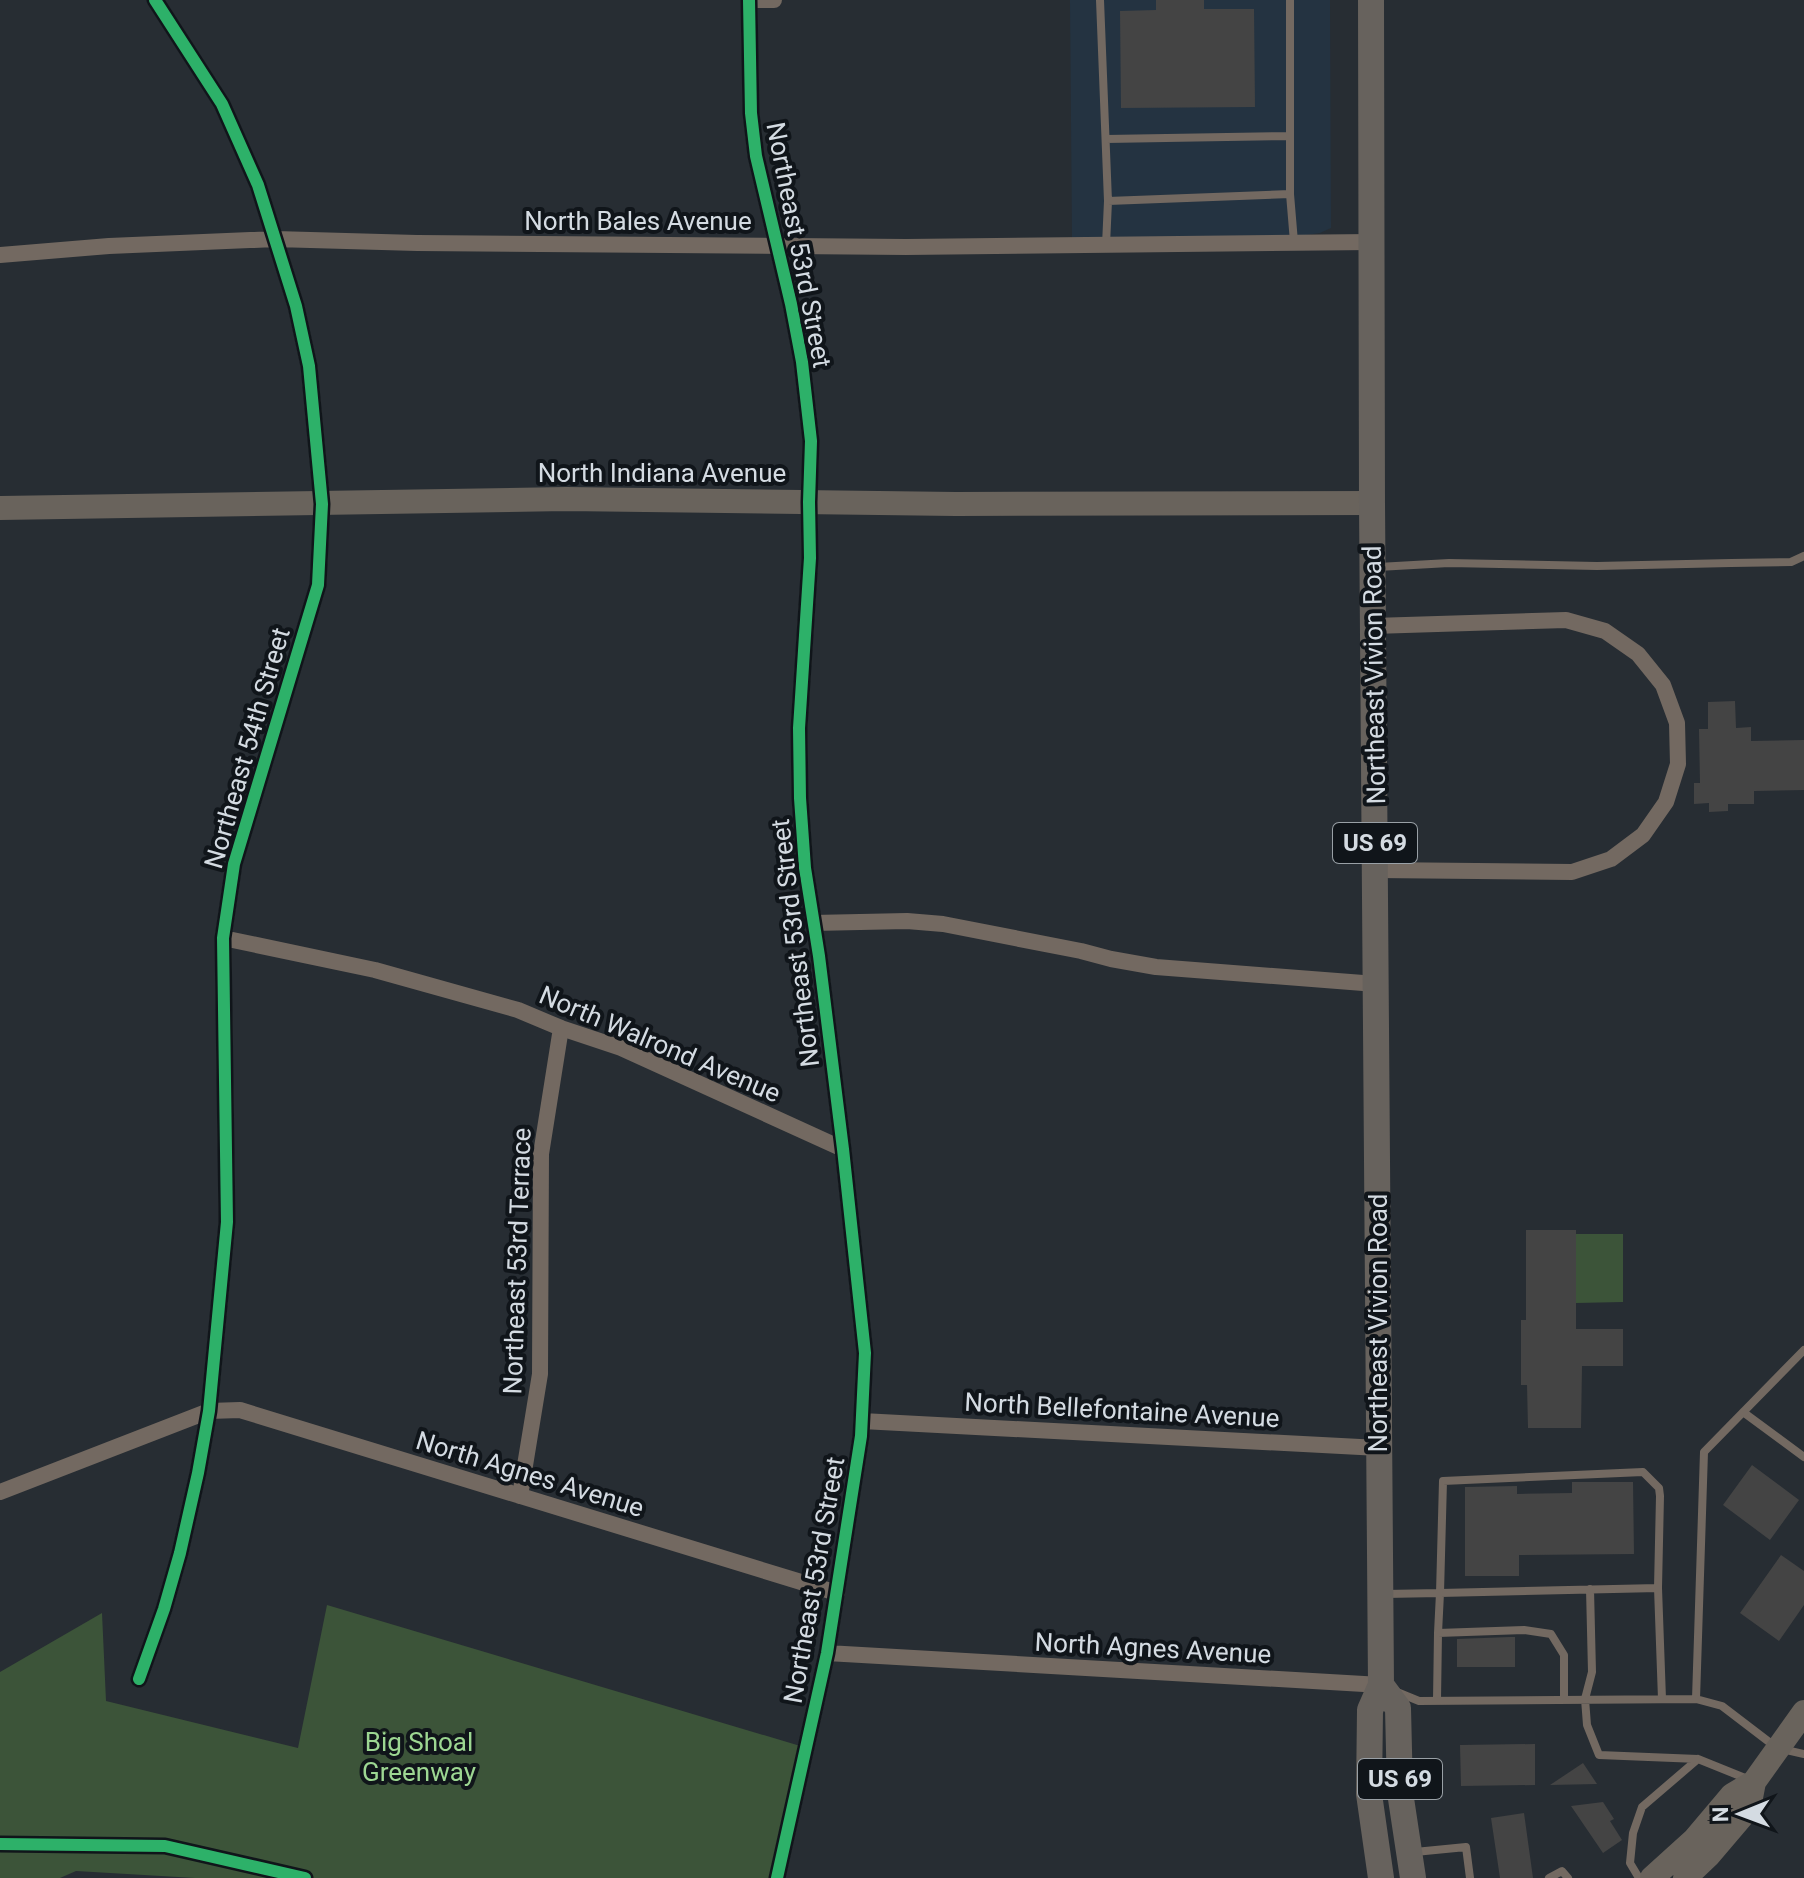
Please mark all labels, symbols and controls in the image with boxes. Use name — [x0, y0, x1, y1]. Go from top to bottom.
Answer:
street label: Northeast 53rd Street — [760, 120, 838, 370]
street label: North Bales Avenue — [524, 206, 752, 236]
street label: North Indiana Avenue — [538, 458, 786, 488]
street label: Northeast Vivion Road — [1357, 545, 1391, 805]
street label: Northeast 54th Street — [198, 624, 296, 872]
street label: Northeast 53rd Street — [765, 817, 825, 1069]
road number: US 69 — [1333, 823, 1417, 863]
street label: North Walrond Avenue — [535, 980, 785, 1108]
street label: Northeast 53rd Terrace — [497, 1127, 537, 1395]
street label: Northeast Vivion Road — [1363, 1193, 1393, 1453]
street label: North Bellefontaine Avenue — [964, 1387, 1280, 1433]
street label: North Agnes Avenue — [412, 1425, 648, 1523]
street label: Northeast 53rd Street — [778, 1455, 850, 1705]
street label: North Agnes Avenue — [1034, 1627, 1272, 1669]
park label: Big Shoal Greenway — [362, 1727, 476, 1787]
road number: US 69 — [1358, 1759, 1442, 1799]
north arrow — [1700, 1774, 1780, 1854]
text: N — [1708, 1806, 1733, 1822]

